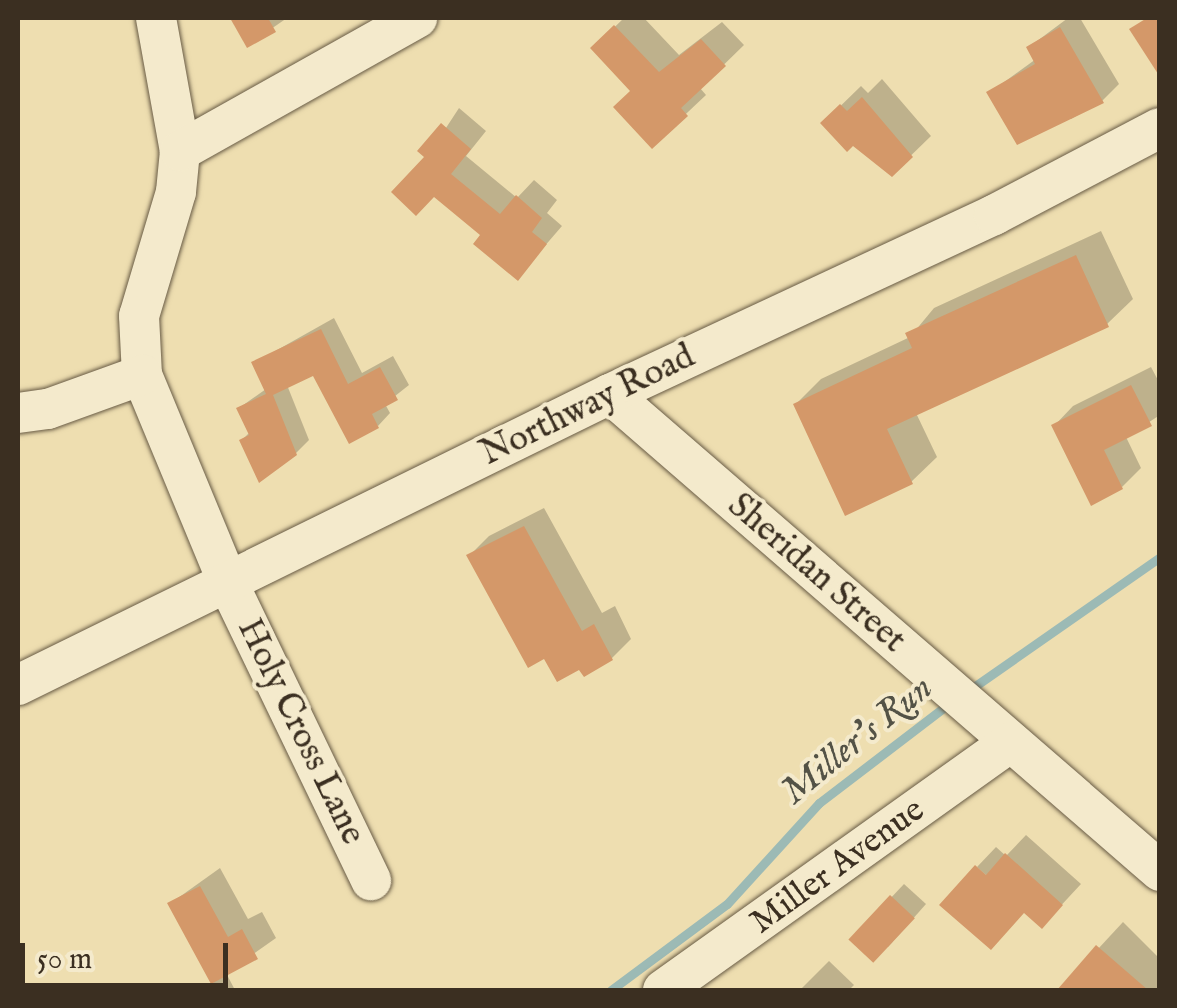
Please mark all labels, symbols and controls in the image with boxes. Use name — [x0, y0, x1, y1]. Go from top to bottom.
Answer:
street label: Northway Road — [474, 336, 702, 476]
street label: Sheridan Street — [719, 485, 913, 663]
street label: Holy Cross Lane — [227, 612, 373, 852]
water label: Miller's Run — [773, 666, 943, 816]
street label: Miller Avenue — [743, 790, 933, 944]
scale bar — [25, 923, 232, 985]
text: 50 m — [37, 941, 92, 979]

